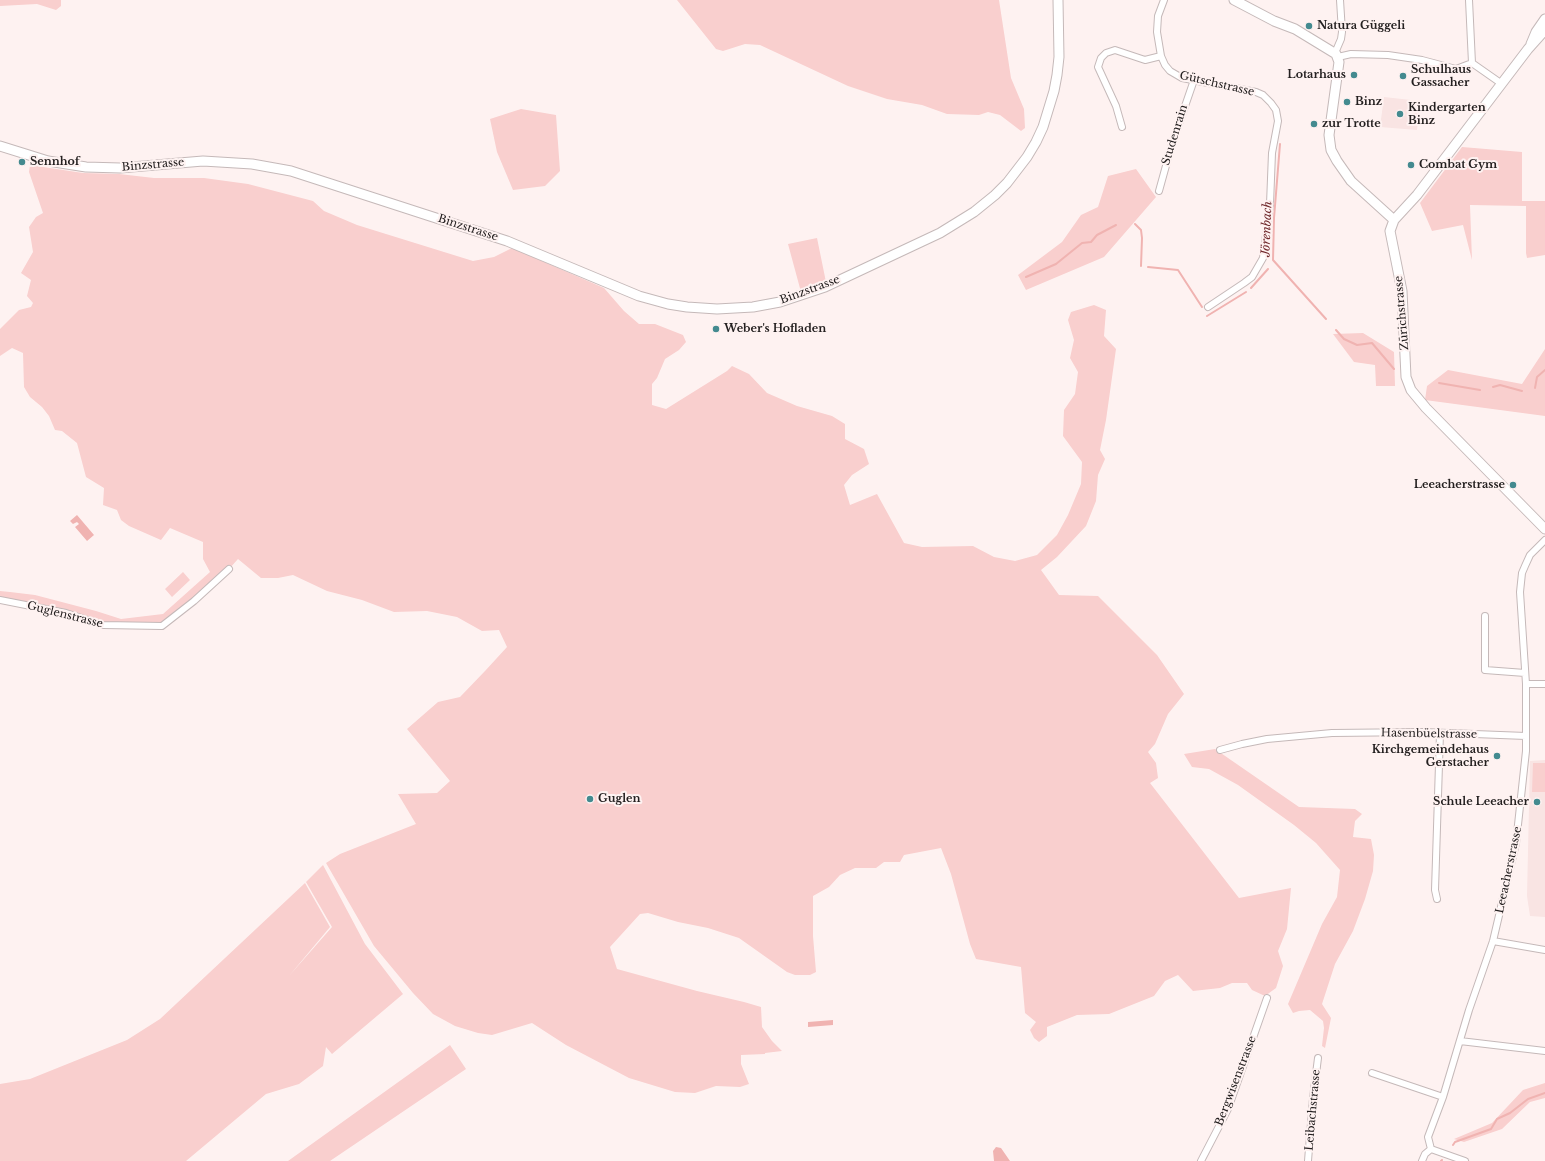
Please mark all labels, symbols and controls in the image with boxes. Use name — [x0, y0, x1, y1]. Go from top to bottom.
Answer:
place label: Natura Güggeli — [1317, 19, 1405, 33]
marker: Natura Güggeli — [1304, 21, 1314, 31]
place label: Schulhaus Gassacher — [1411, 63, 1471, 89]
place label: Lotarhaus — [1287, 68, 1346, 82]
street label: Gütschstrasse — [1178, 69, 1256, 99]
marker: Lotarhaus — [1349, 70, 1359, 80]
marker: Schulhaus Gassacher — [1398, 71, 1408, 81]
place label: Binz — [1355, 95, 1382, 109]
marker: Binz — [1342, 97, 1352, 107]
place label: Kindergarten Binz — [1408, 101, 1486, 127]
street label: Studenrain — [1160, 103, 1190, 167]
marker: Kindergarten Binz — [1395, 109, 1405, 119]
place label: zur Trotte — [1322, 117, 1381, 131]
marker: zur Trotte — [1309, 119, 1319, 129]
place label: Sennhof — [30, 155, 80, 169]
street label: Binzstrasse — [121, 156, 185, 174]
marker: Sennhof — [17, 157, 27, 167]
place label: Combat Gym — [1419, 158, 1497, 172]
marker: Combat Gym — [1406, 160, 1416, 170]
water label: Jörenbach — [1259, 201, 1275, 257]
street label: Binzstrasse — [436, 212, 500, 244]
street label: Binzstrasse — [778, 273, 842, 307]
street label: Zürichstrasse — [1392, 275, 1412, 351]
place label: Weber's Hofladen — [724, 322, 826, 336]
marker: Weber's Hofladen — [711, 324, 721, 334]
place label: Leeacherstrasse — [1414, 478, 1505, 492]
marker: Leeacherstrasse — [1508, 480, 1518, 490]
street label: Guglenstrasse — [26, 599, 104, 631]
street label: Hasenbüelstrasse — [1381, 727, 1477, 741]
place label: Kirchgemeindehaus Gerstacher — [1372, 743, 1489, 769]
marker: Kirchgemeindehaus Gerstacher — [1492, 751, 1502, 761]
place label: Guglen — [598, 792, 640, 806]
marker: Guglen — [585, 794, 595, 804]
place label: Schule Leeacher — [1433, 795, 1529, 809]
marker: Schule Leeacher — [1532, 797, 1542, 807]
street label: Leeacherstrasse — [1493, 825, 1525, 915]
street label: Bergwisenstrasse — [1213, 1034, 1259, 1128]
street label: Leibachstrasse — [1303, 1069, 1323, 1151]

